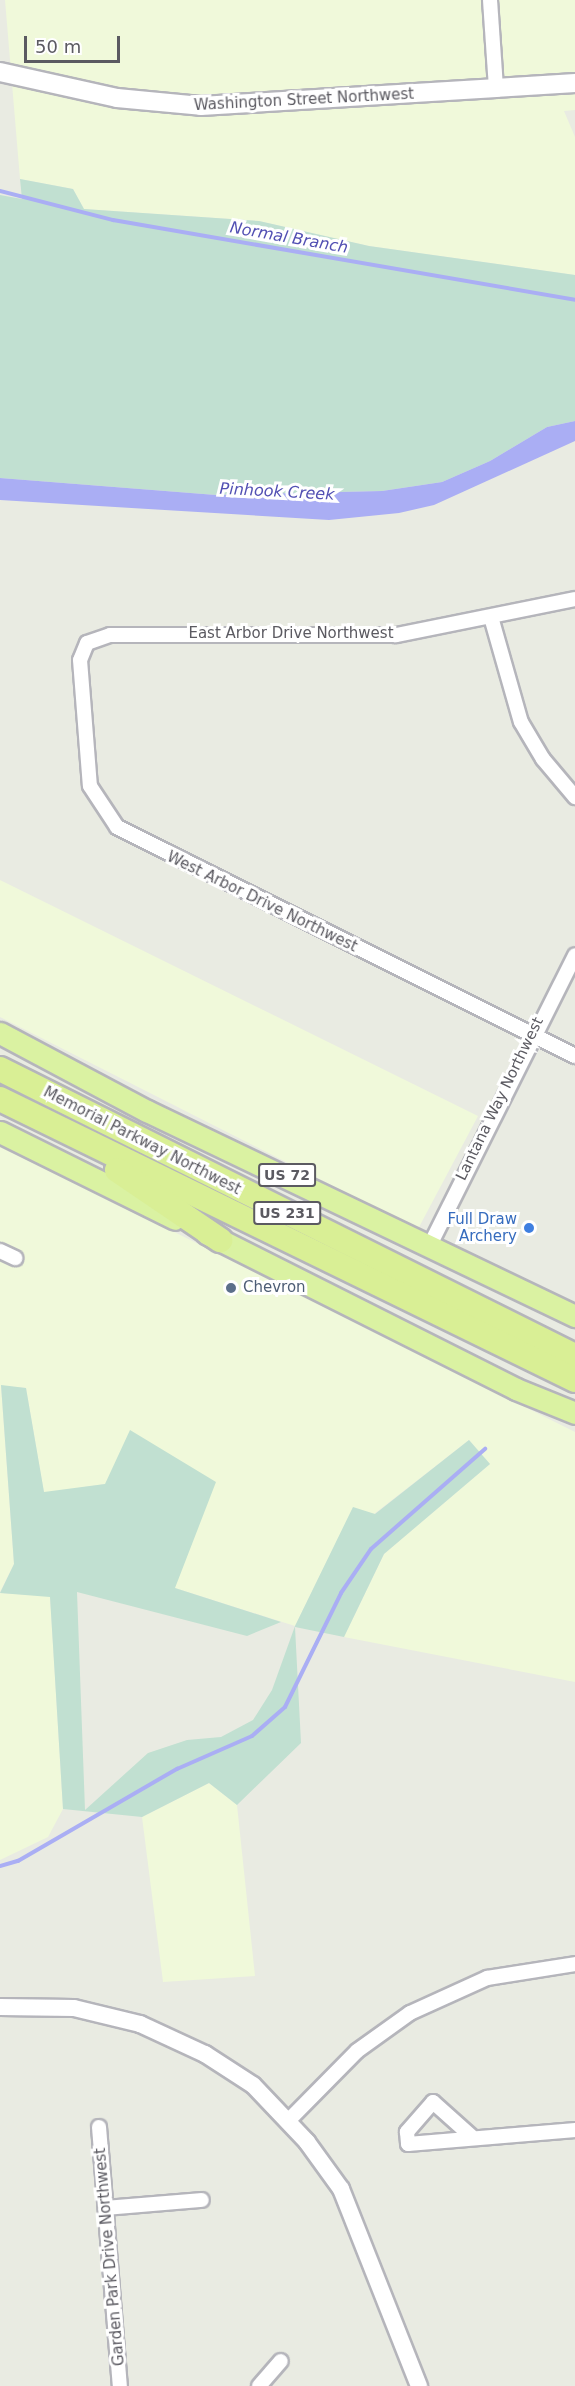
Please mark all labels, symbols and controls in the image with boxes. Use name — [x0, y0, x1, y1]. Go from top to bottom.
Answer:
scale bar — [27, 24, 123, 62]
text: 50 m — [35, 36, 81, 57]
street label: Washington Street Northwest — [193, 85, 415, 115]
water label: Normal Branch — [228, 218, 350, 258]
water label: Pinhook Creek — [219, 479, 335, 505]
street label: East Arbor Drive Northwest — [188, 625, 394, 643]
street label: West Arbor Drive Northwest — [164, 848, 360, 956]
street label: Lantana Way Northwest — [453, 1014, 547, 1184]
street label: Memorial Parkway Northwest — [40, 1083, 244, 1199]
road number: US 72 — [257, 1164, 317, 1186]
road number: US 231 — [252, 1202, 322, 1224]
place label: Full Draw Archery — [447, 1210, 517, 1245]
marker: Full Draw Archery — [522, 1221, 536, 1235]
place label: Chevron — [243, 1279, 306, 1297]
marker: Chevron — [224, 1281, 238, 1295]
street label: Garden Park Drive Northwest — [91, 2147, 129, 2367]

